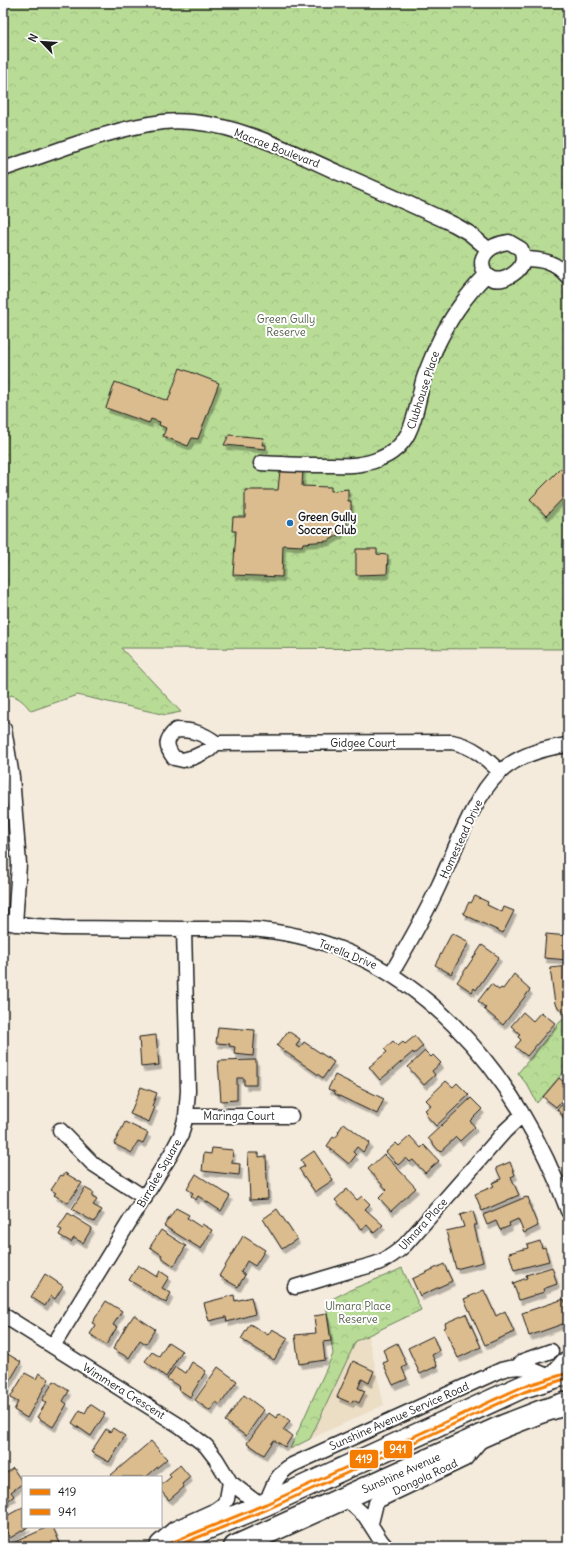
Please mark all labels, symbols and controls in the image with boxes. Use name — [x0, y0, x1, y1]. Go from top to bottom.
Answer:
north arrow — [22, 22, 62, 62]
text: N — [25, 31, 41, 44]
street label: Macrae Boulevard — [232, 125, 322, 171]
park label: Green Gully Reserve — [257, 312, 315, 339]
street label: Clubhouse Place — [404, 349, 442, 431]
place label: Green Gully Soccer Club — [298, 510, 357, 537]
marker: Green Gully Soccer Club — [285, 518, 295, 528]
street label: Gidgee Court — [330, 736, 396, 750]
street label: Homestead Drive — [437, 797, 485, 881]
street label: Tarella Drive — [317, 936, 379, 972]
street label: Maringa Court — [203, 1109, 275, 1123]
street label: Birralee Square — [134, 1136, 184, 1210]
street label: Ulmara Place — [396, 1195, 450, 1253]
park label: Ulmara Place Reserve — [325, 1299, 391, 1326]
street label: Wimmera Crescent — [80, 1360, 168, 1422]
street label: Sunshine Avenue Service Road — [327, 1379, 471, 1453]
line badge: 941 — [383, 1440, 413, 1459]
text: 941 — [390, 1442, 406, 1456]
line badge: 419 — [349, 1449, 379, 1469]
street label: Sunshine Avenue — [360, 1449, 443, 1497]
text: 419 — [356, 1452, 372, 1466]
street label: Dongola Road — [390, 1456, 460, 1498]
legend — [22, 1476, 162, 1528]
text: 419 — [58, 1484, 77, 1499]
text: 941 — [58, 1504, 76, 1519]

